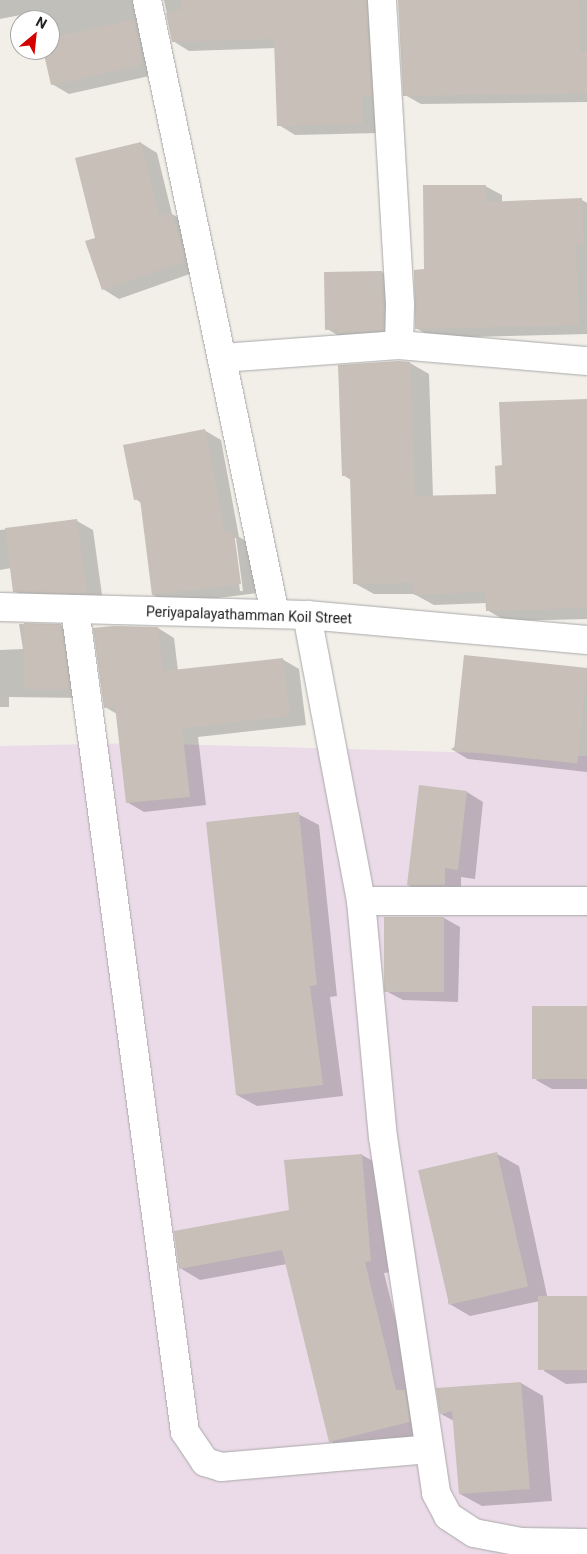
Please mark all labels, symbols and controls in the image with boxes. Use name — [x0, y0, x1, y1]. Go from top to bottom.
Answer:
north arrow — [10, 10, 60, 60]
text: N — [33, 13, 50, 32]
street label: Periyapalayathamman Koil Street — [146, 603, 352, 627]

